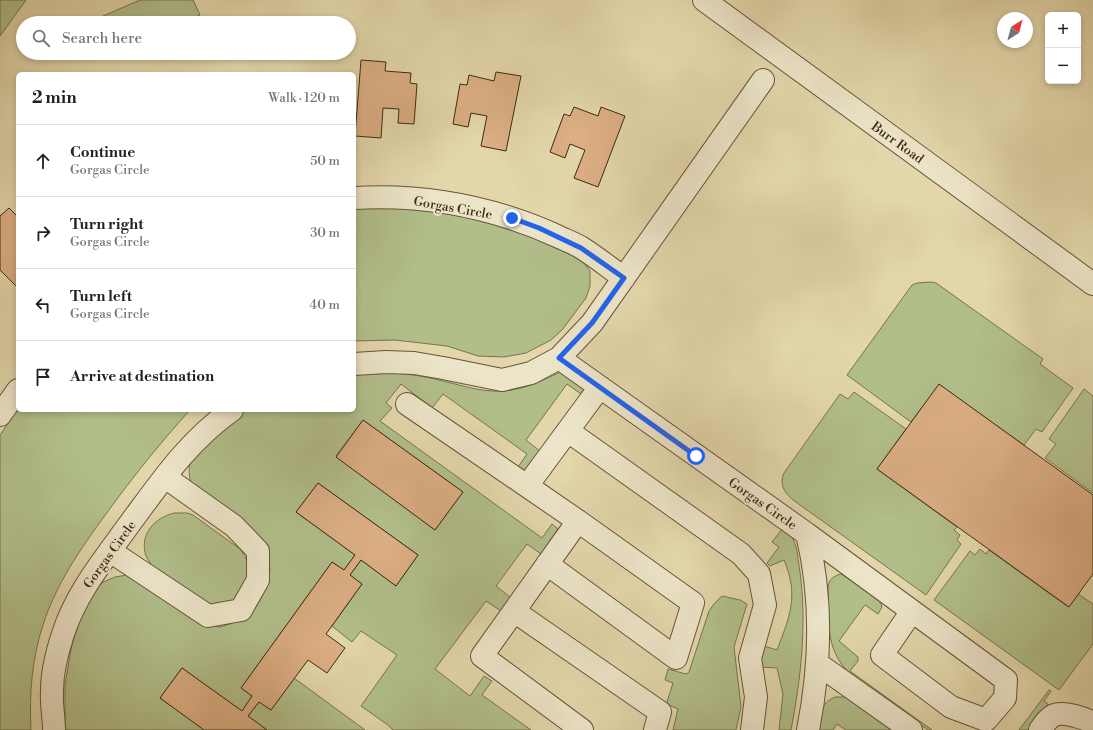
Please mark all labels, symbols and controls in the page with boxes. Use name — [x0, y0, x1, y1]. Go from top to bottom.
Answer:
north arrow — [997, 12, 1033, 48]
map controls — [1045, 12, 1081, 84]
button: + — [1045, 12, 1081, 48]
search box — [16, 16, 356, 60]
icon: search — [30, 27, 52, 49]
text: Search here — [62, 29, 142, 48]
button: − — [1045, 48, 1081, 84]
text: 2 min — [32, 87, 77, 109]
text: Walk · 120 m — [268, 90, 340, 106]
street label: Burr Road — [867, 118, 927, 168]
text: Continue — [70, 143, 135, 162]
icon: ahead — [32, 150, 54, 172]
text: 50 m — [310, 153, 340, 169]
text: Gorgas Circle — [70, 162, 150, 178]
street label: Gorgas Circle — [412, 193, 494, 223]
route end — [503, 209, 521, 227]
text: Turn right — [70, 215, 144, 234]
icon: right — [32, 222, 54, 244]
text: 30 m — [310, 225, 340, 241]
text: Gorgas Circle — [70, 234, 150, 250]
text: Turn left — [70, 287, 132, 306]
icon: left — [32, 294, 54, 316]
text: 40 m — [310, 297, 340, 313]
text: Gorgas Circle — [70, 306, 150, 322]
icon: arrive — [32, 366, 54, 388]
text: Arrive at destination — [70, 367, 214, 386]
route start — [687, 447, 705, 465]
street label: Gorgas Circle — [725, 474, 800, 533]
street label: Gorgas Circle — [80, 517, 140, 592]

